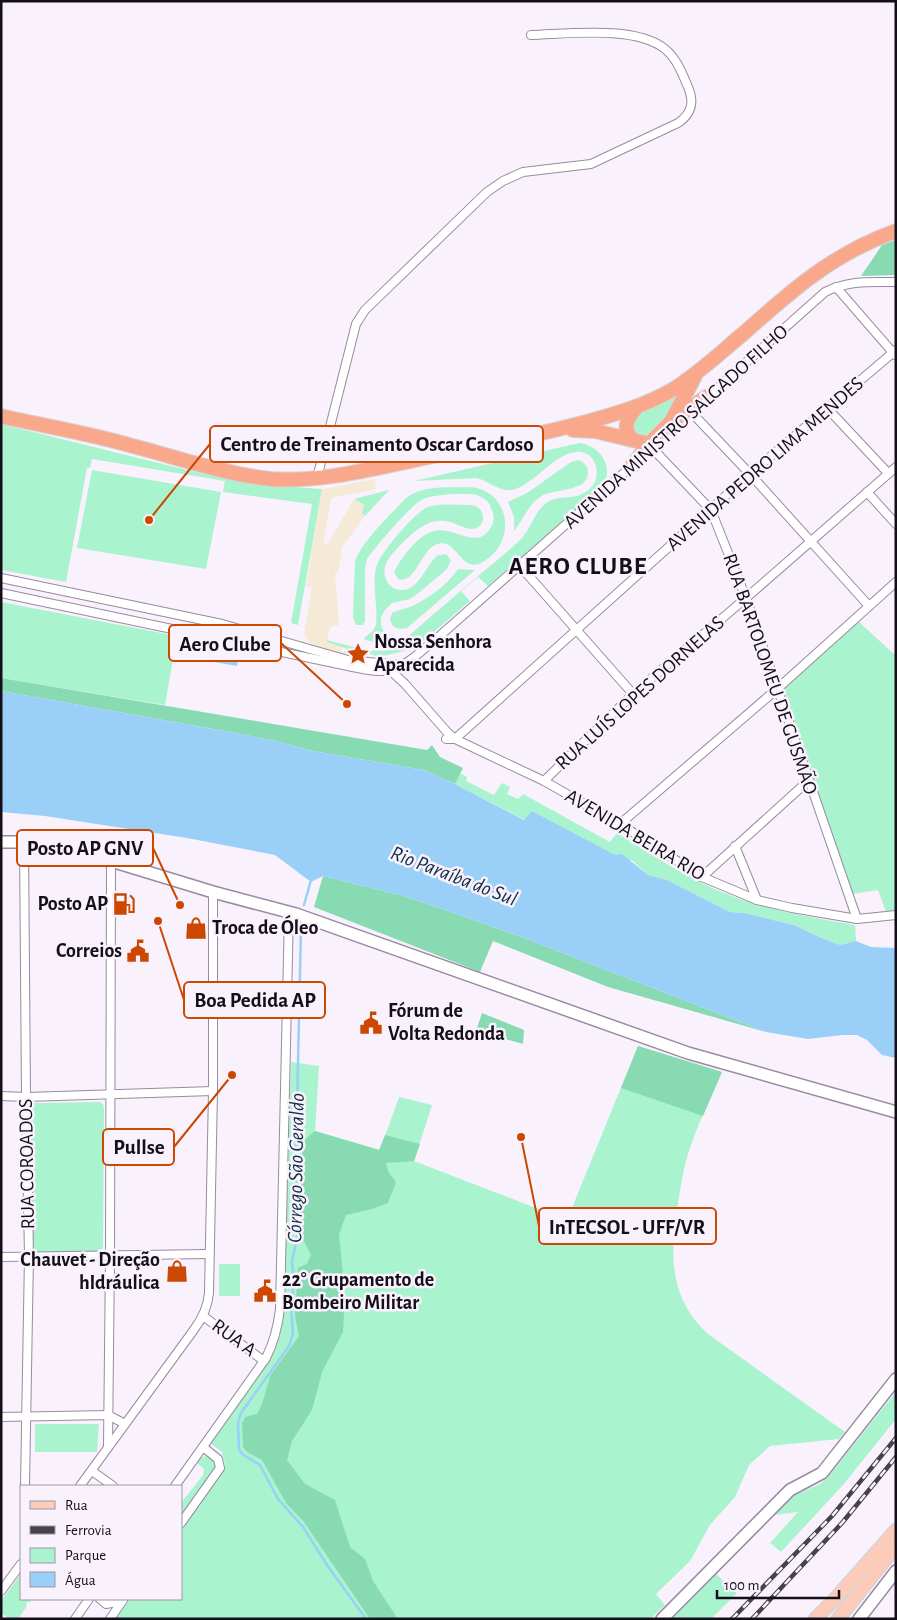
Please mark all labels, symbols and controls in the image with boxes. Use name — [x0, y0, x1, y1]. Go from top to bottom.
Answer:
street label: AVENIDA MINISTRO SALGADO FILHO — [560, 321, 792, 533]
street label: AVENIDA PEDRO LIMA MENDES — [663, 373, 867, 555]
callout: Centro de Treinamento Oscar Cardoso — [210, 426, 543, 462]
text: Centro de Treinamento Oscar Cardoso — [220, 434, 534, 455]
street label: RUA BARTOLOMEU DE GUSMÃO — [719, 551, 822, 797]
district label: AERO CLUBE — [509, 554, 647, 579]
street label: RUA LUÍS LOPES DORNELAS — [551, 612, 728, 774]
callout: Aero Clube — [169, 625, 281, 661]
place label: Nossa Senhora Aparecida — [374, 632, 492, 675]
text: Aero Clube — [179, 634, 271, 655]
place icon: Nossa Senhora Aparecida — [345, 641, 371, 667]
street label: AVENIDA BEIRA RIO — [562, 785, 708, 885]
callout: Posto AP GNV — [17, 830, 153, 866]
text: Posto AP GNV — [27, 838, 144, 859]
water label: Rio Paraíba do Sul — [388, 842, 520, 910]
fuel station icon: Posto AP — [111, 891, 137, 917]
place label: Posto AP — [37, 894, 108, 914]
shop icon: Troca de Óleo — [183, 915, 209, 941]
place label: Troca de Óleo — [212, 915, 318, 938]
public building icon: Correios — [125, 938, 151, 964]
place label: Correios — [56, 941, 122, 961]
callout: Boa Pedida AP — [184, 982, 325, 1018]
text: Boa Pedida AP — [194, 990, 316, 1011]
place label: Fórum de Volta Redonda — [388, 1001, 505, 1044]
public building icon: Fórum de Volta Redonda — [358, 1010, 384, 1036]
water label: Córrego São Geraldo — [284, 1093, 308, 1243]
street label: RUA COROADOS — [16, 1098, 38, 1230]
callout: Pullse — [103, 1129, 174, 1165]
text: Pullse — [113, 1137, 165, 1158]
callout: InTECSOL - UFF/VR — [539, 1208, 716, 1244]
text: InTECSOL - UFF/VR — [549, 1217, 705, 1238]
place label: Chauvet - Direção hIdráulica — [20, 1250, 160, 1293]
shop icon: Chauvet - Direção hIdráulica — [164, 1258, 190, 1284]
place label: 22° Grupamento de Bombeiro Militar — [282, 1270, 434, 1313]
public building icon: 22° Grupamento de Bombeiro Militar — [252, 1278, 278, 1304]
street label: RUA A — [208, 1315, 260, 1361]
legend — [20, 1485, 182, 1600]
text: Rua — [65, 1498, 88, 1513]
text: Ferrovia — [65, 1523, 112, 1538]
text: Parque — [65, 1548, 106, 1563]
scale bar — [717, 1568, 840, 1600]
text: Água — [65, 1571, 96, 1588]
text: 100 m — [724, 1578, 759, 1593]

